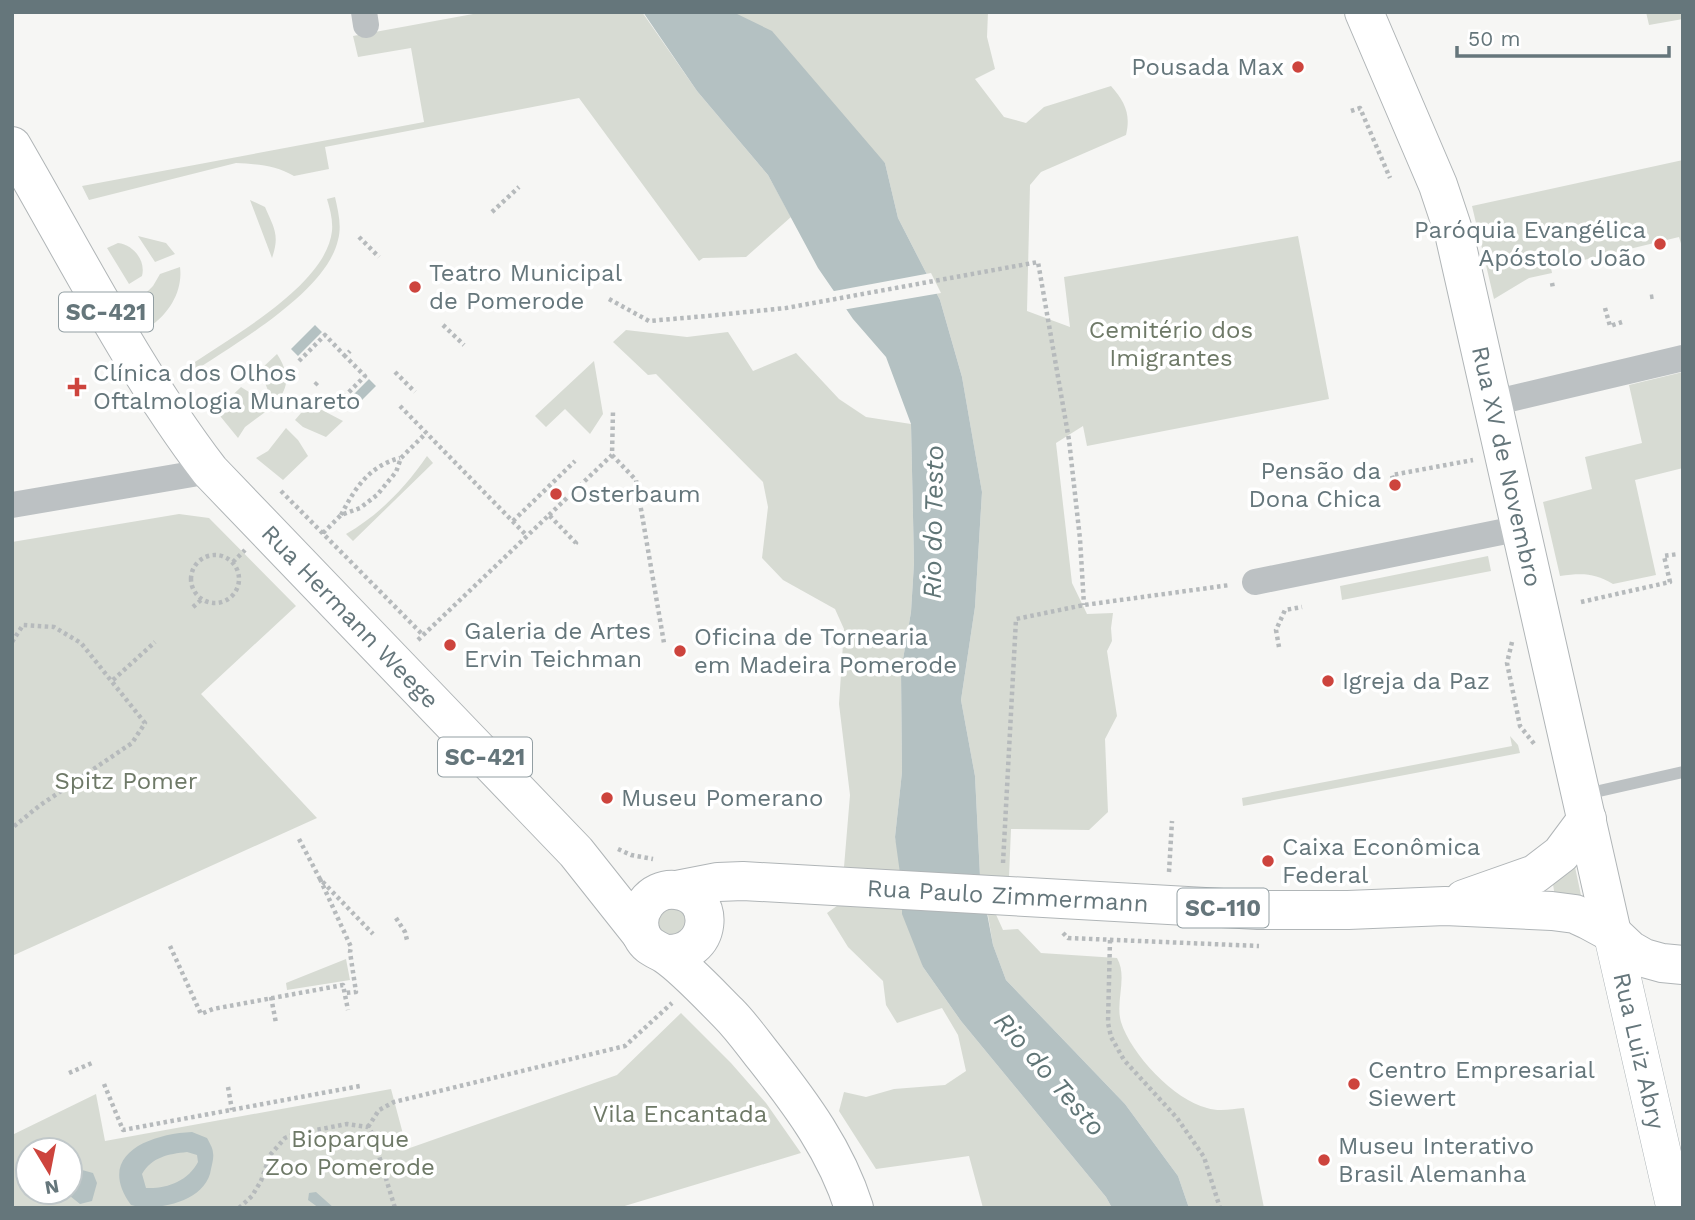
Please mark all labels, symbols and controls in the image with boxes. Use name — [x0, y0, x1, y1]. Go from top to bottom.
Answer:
scale bar — [1457, 14, 1669, 58]
text: 50 m — [1468, 26, 1520, 51]
place label: Pousada Max — [1131, 53, 1284, 81]
marker: Pousada Max — [1290, 59, 1306, 75]
place label: Paróquia Evangélica Apóstolo João — [1414, 216, 1646, 272]
marker: Paróquia Evangélica Apóstolo João — [1652, 236, 1668, 252]
place label: Teatro Municipal de Pomerode — [429, 259, 623, 315]
marker: Teatro Municipal de Pomerode — [407, 279, 423, 295]
road number: SC-421 — [59, 292, 153, 332]
park label: Cemitério dos Imigrantes — [1089, 316, 1253, 372]
street label: Rua XV de Novembro — [1466, 343, 1547, 589]
place label: Clínica dos Olhos Oftalmologia Munareto — [93, 359, 360, 415]
marker: Clínica dos Olhos Oftalmologia Munareto — [67, 377, 87, 397]
water label: Rio do Testo — [917, 445, 949, 599]
place label: Pensão da Dona Chica — [1248, 457, 1381, 513]
marker: Pensão da Dona Chica — [1387, 477, 1403, 493]
place label: Osterbaum — [570, 480, 701, 508]
marker: Osterbaum — [548, 486, 564, 502]
street label: Rua Hermann Weege — [256, 519, 444, 714]
place label: Galeria de Artes Ervin Teichman — [464, 617, 651, 673]
place label: Oficina de Tornearia em Madeira Pomerode — [694, 623, 957, 679]
marker: Galeria de Artes Ervin Teichman — [442, 637, 458, 653]
marker: Oficina de Tornearia em Madeira Pomerode — [672, 643, 688, 659]
place label: Igreja da Paz — [1342, 667, 1490, 695]
marker: Igreja da Paz — [1320, 673, 1336, 689]
road number: SC-421 — [438, 737, 532, 776]
park label: Spitz Pomer — [54, 767, 198, 795]
place label: Museu Pomerano — [621, 784, 823, 812]
marker: Museu Pomerano — [599, 790, 615, 806]
place label: Caixa Econômica Federal — [1282, 833, 1480, 889]
marker: Caixa Econômica Federal — [1260, 853, 1276, 869]
street label: Rua Paulo Zimmermann — [866, 874, 1149, 918]
road number: SC-110 — [1178, 888, 1268, 928]
street label: Rua Luiz Abry — [1607, 970, 1671, 1133]
water label: Rio do Testo — [988, 1006, 1112, 1142]
place label: Centro Empresarial Siewert — [1368, 1056, 1596, 1112]
marker: Centro Empresarial Siewert — [1346, 1076, 1362, 1092]
park label: Vila Encantada — [593, 1100, 767, 1128]
park label: Bioparque Zoo Pomerode — [265, 1125, 435, 1181]
place label: Museu Interativo Brasil Alemanha — [1338, 1132, 1534, 1188]
north arrow — [14, 1136, 84, 1206]
marker: Museu Interativo Brasil Alemanha — [1316, 1152, 1332, 1168]
text: N — [43, 1175, 61, 1200]

